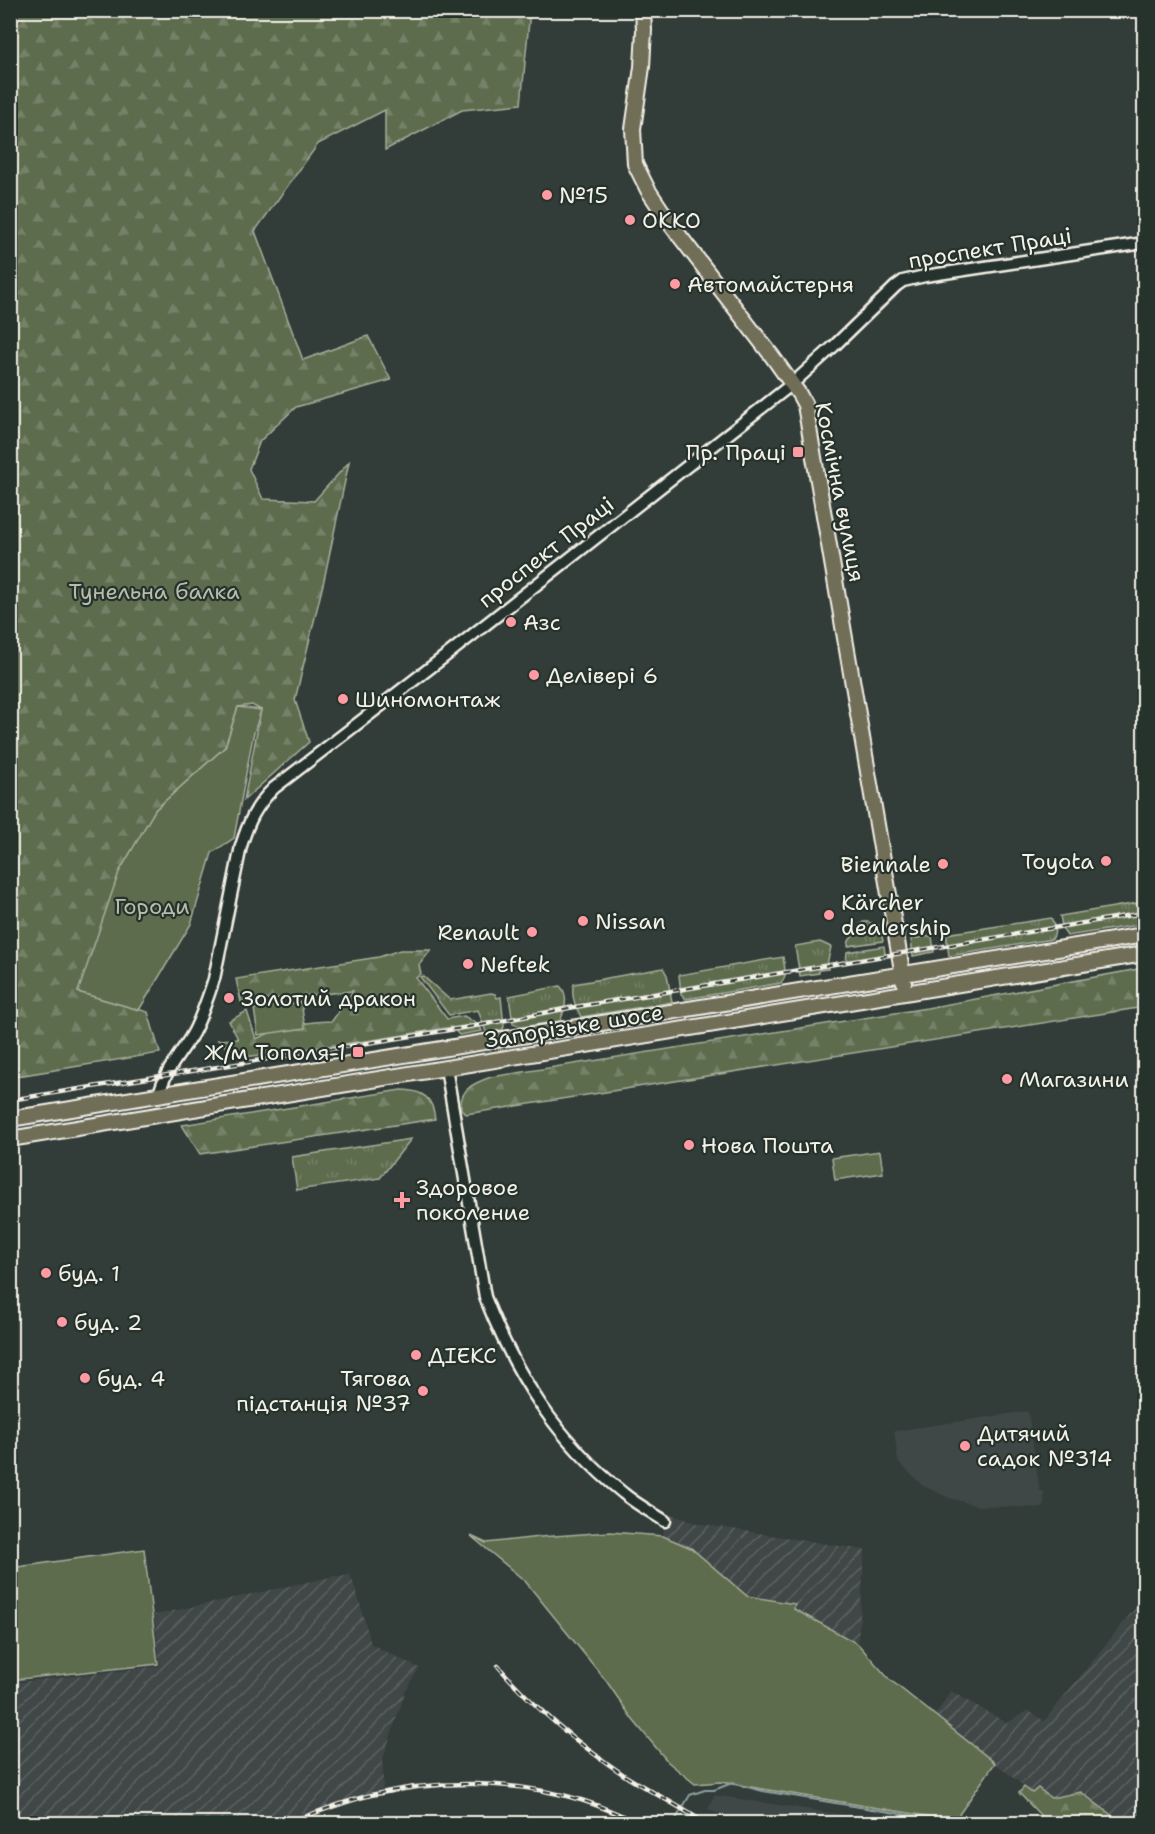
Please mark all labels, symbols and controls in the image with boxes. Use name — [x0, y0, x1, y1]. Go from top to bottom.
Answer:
place label: №15 — [559, 181, 608, 210]
marker: №15 — [540, 188, 554, 202]
place label: OKKO — [642, 206, 701, 235]
marker: OKKO — [623, 213, 637, 227]
street label: проспект Праці — [906, 221, 1074, 275]
place label: Автомайстерня — [687, 270, 854, 299]
marker: Автомайстерня — [668, 277, 682, 291]
street label: Космічна вулиця — [808, 400, 872, 584]
place label: Пр. Праці — [686, 438, 786, 467]
marker: Пр. Праці — [791, 445, 805, 459]
street label: проспект Праці — [472, 490, 620, 614]
park label: Тунельна балка — [68, 577, 240, 606]
place label: Азс — [523, 608, 561, 637]
marker: Азс — [504, 615, 518, 629]
place label: Делівері 6 — [546, 661, 658, 690]
marker: Делівері 6 — [527, 668, 541, 682]
place label: Шиномонтаж — [355, 685, 501, 714]
marker: Шиномонтаж — [336, 692, 350, 706]
place label: Toyota — [1021, 847, 1094, 876]
place label: Biennale — [840, 850, 931, 879]
marker: Toyota — [1099, 854, 1113, 868]
marker: Biennale — [936, 857, 950, 871]
place label: Kärcher dealership — [841, 888, 951, 942]
park label: Городи — [114, 892, 190, 921]
place label: Nissan — [595, 907, 666, 936]
marker: Kärcher dealership — [822, 908, 836, 922]
marker: Nissan — [576, 914, 590, 928]
place label: Renault — [437, 918, 520, 947]
marker: Renault — [525, 925, 539, 939]
place label: Neftek — [480, 950, 550, 979]
marker: Neftek — [461, 957, 475, 971]
place label: Золотий дракон — [241, 984, 416, 1013]
marker: Золотий дракон — [222, 991, 236, 1005]
street label: Запорізьке шосе — [483, 998, 665, 1054]
place label: Ж/м Тополя-1 — [204, 1038, 346, 1067]
marker: Ж/м Тополя-1 — [351, 1045, 365, 1059]
place label: Магазини — [1019, 1065, 1129, 1094]
marker: Магазини — [1000, 1072, 1014, 1086]
place label: Нова Пошта — [701, 1131, 834, 1160]
marker: Нова Пошта — [682, 1138, 696, 1152]
place label: Здоровое поколение — [416, 1173, 530, 1227]
marker: Здоровое поколение — [393, 1191, 411, 1209]
place label: буд. 1 — [58, 1259, 120, 1288]
marker: буд. 1 — [39, 1266, 53, 1280]
place label: буд. 2 — [74, 1308, 143, 1337]
marker: буд. 2 — [55, 1315, 69, 1329]
place label: ДІЕКС — [428, 1341, 497, 1370]
marker: ДІЕКС — [409, 1348, 423, 1362]
place label: буд. 4 — [97, 1364, 166, 1393]
place label: Тягова пiдстанцiя №37 — [236, 1364, 411, 1418]
marker: буд. 4 — [78, 1371, 92, 1385]
marker: Тягова пiдстанцiя №37 — [416, 1384, 430, 1398]
place label: Дитячий садок №314 — [977, 1419, 1112, 1473]
marker: Дитячий садок №314 — [958, 1439, 972, 1453]

